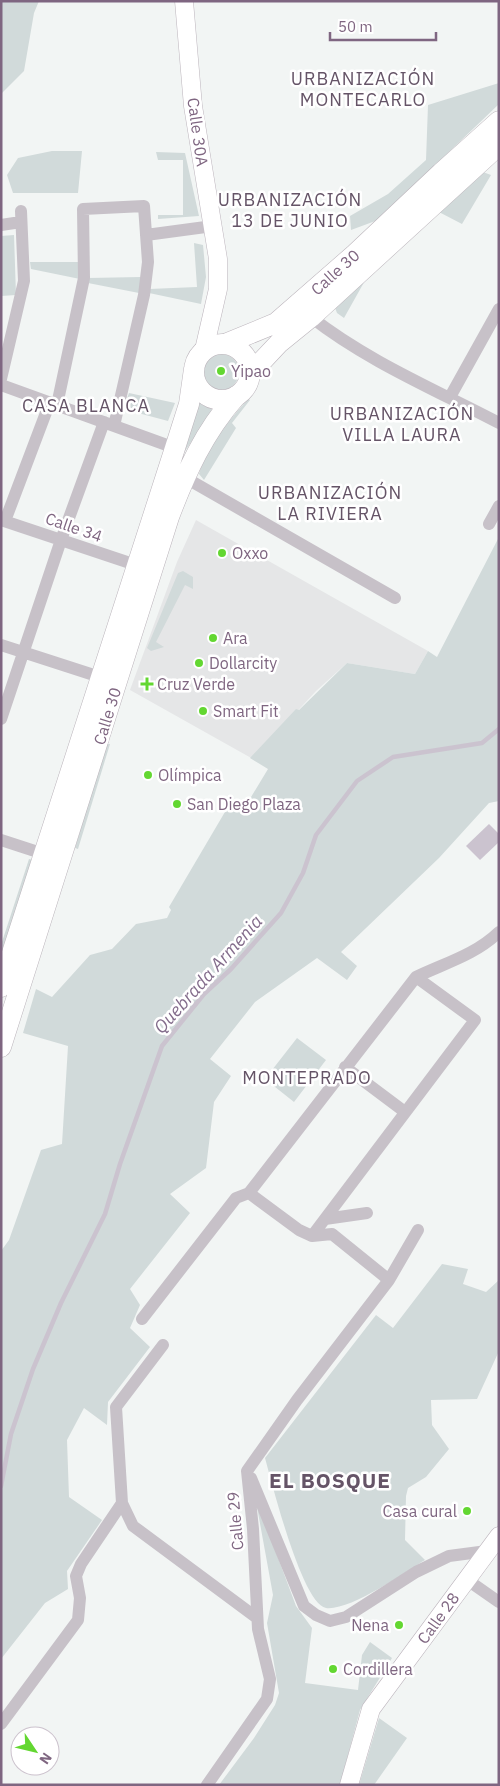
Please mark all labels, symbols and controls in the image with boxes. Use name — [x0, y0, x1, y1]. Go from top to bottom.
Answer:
scale bar — [330, 10, 436, 42]
text: 50 m — [338, 17, 373, 36]
district label: URBANIZACIÓN MONTECARLO — [291, 67, 435, 111]
street label: Calle 30A — [183, 96, 213, 168]
district label: URBANIZACIÓN 13 DE JUNIO — [218, 188, 362, 232]
street label: Calle 30 — [306, 245, 364, 299]
place label: Yipao — [231, 361, 271, 381]
marker: Yipao — [215, 365, 227, 377]
district label: CASA BLANCA — [22, 394, 150, 417]
district label: URBANIZACIÓN VILLA LAURA — [330, 402, 474, 446]
district label: URBANIZACIÓN LA RIVIERA — [258, 481, 402, 525]
street label: Calle 34 — [43, 508, 105, 546]
place label: Oxxo — [232, 543, 268, 563]
marker: Oxxo — [216, 547, 228, 559]
place label: Ara — [223, 628, 248, 648]
marker: Ara — [207, 632, 219, 644]
place label: Dollarcity — [209, 653, 277, 673]
marker: Dollarcity — [193, 657, 205, 669]
place label: Cruz Verde — [157, 674, 235, 694]
marker: Cruz Verde — [141, 678, 153, 690]
street label: Calle 30 — [89, 685, 125, 747]
place label: Smart Fit — [213, 701, 279, 721]
marker: Smart Fit — [197, 705, 209, 717]
place label: Olímpica — [158, 765, 222, 785]
marker: Olímpica — [142, 769, 154, 781]
place label: San Diego Plaza — [187, 794, 301, 814]
marker: San Diego Plaza — [171, 798, 183, 810]
water label: Quebrada Armenia — [149, 910, 267, 1038]
district label: MONTEPRADO — [242, 1066, 372, 1089]
district label: EL BOSQUE — [269, 1466, 391, 1494]
street label: Calle 29 — [222, 1491, 248, 1551]
place label: Casa cural — [383, 1501, 457, 1521]
marker: Casa cural — [461, 1505, 473, 1517]
street label: Calle 28 — [413, 1588, 463, 1648]
place label: Nena — [351, 1615, 389, 1635]
marker: Nena — [393, 1619, 405, 1631]
place label: Cordillera — [343, 1659, 413, 1679]
marker: Cordillera — [327, 1663, 339, 1675]
north arrow — [10, 1726, 60, 1776]
text: N — [35, 1749, 56, 1768]

